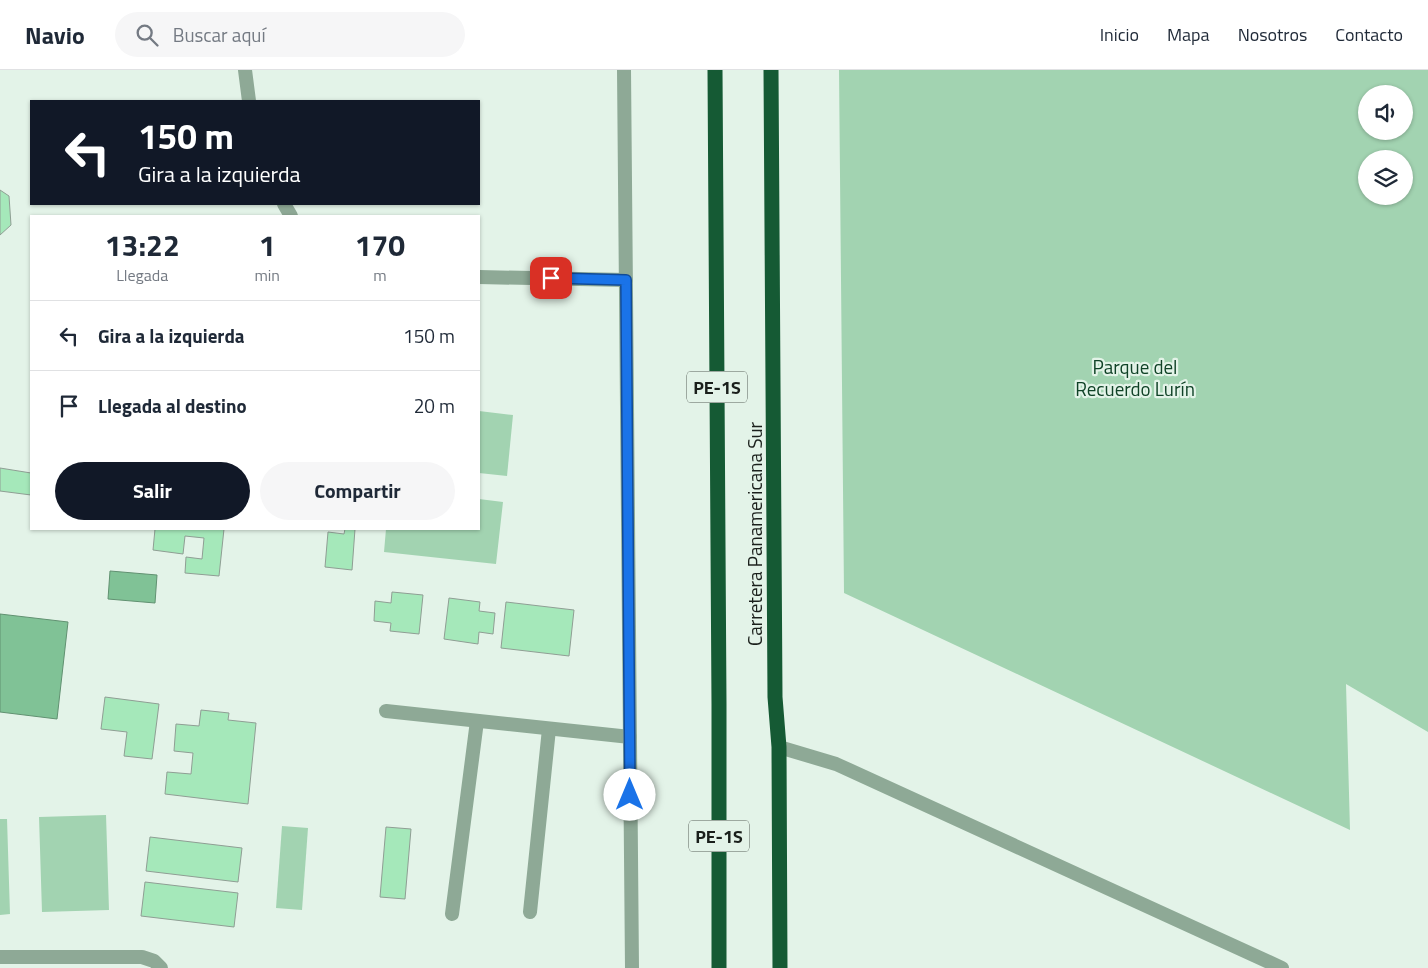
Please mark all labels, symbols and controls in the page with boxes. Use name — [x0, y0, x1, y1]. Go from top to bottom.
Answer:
search box — [115, 12, 465, 57]
text: Navio — [25, 17, 85, 53]
text: Buscar aquí — [173, 20, 266, 49]
icon: search — [133, 21, 161, 49]
text: Inicio — [1100, 21, 1139, 48]
text: Mapa — [1167, 21, 1210, 48]
text: Nosotros — [1238, 21, 1307, 48]
text: Contacto — [1335, 21, 1403, 48]
map controls — [1358, 85, 1413, 205]
button: sound — [1358, 85, 1413, 140]
text: 150 m — [138, 109, 234, 163]
icon: left — [55, 120, 120, 185]
button: layers — [1358, 150, 1413, 205]
text: Gira a la izquierda — [138, 157, 301, 191]
text: 13:22 — [105, 222, 180, 268]
text: 1 — [259, 222, 276, 268]
text: 170 — [355, 222, 405, 268]
pin — [530, 257, 572, 299]
text: Llegada — [116, 263, 168, 287]
text: min — [254, 263, 280, 287]
text: m — [373, 263, 387, 287]
icon: arrive — [537, 264, 565, 292]
text: Gira a la izquierda — [98, 321, 245, 350]
text: 150 m — [403, 321, 455, 350]
icon: left — [55, 322, 83, 350]
park label: Parque del Recuerdo Lurín — [1075, 352, 1195, 403]
road number: PE-1S — [687, 372, 747, 402]
text: Llegada al destino — [98, 391, 247, 420]
text: 20 m — [414, 391, 455, 420]
icon: arrive — [55, 392, 83, 420]
street label: Carretera Panamericana Sur — [740, 421, 769, 646]
button: Salir — [55, 462, 250, 520]
button: Compartir — [260, 462, 455, 520]
position arrow — [603, 768, 655, 820]
road number: PE-1S — [689, 820, 749, 851]

